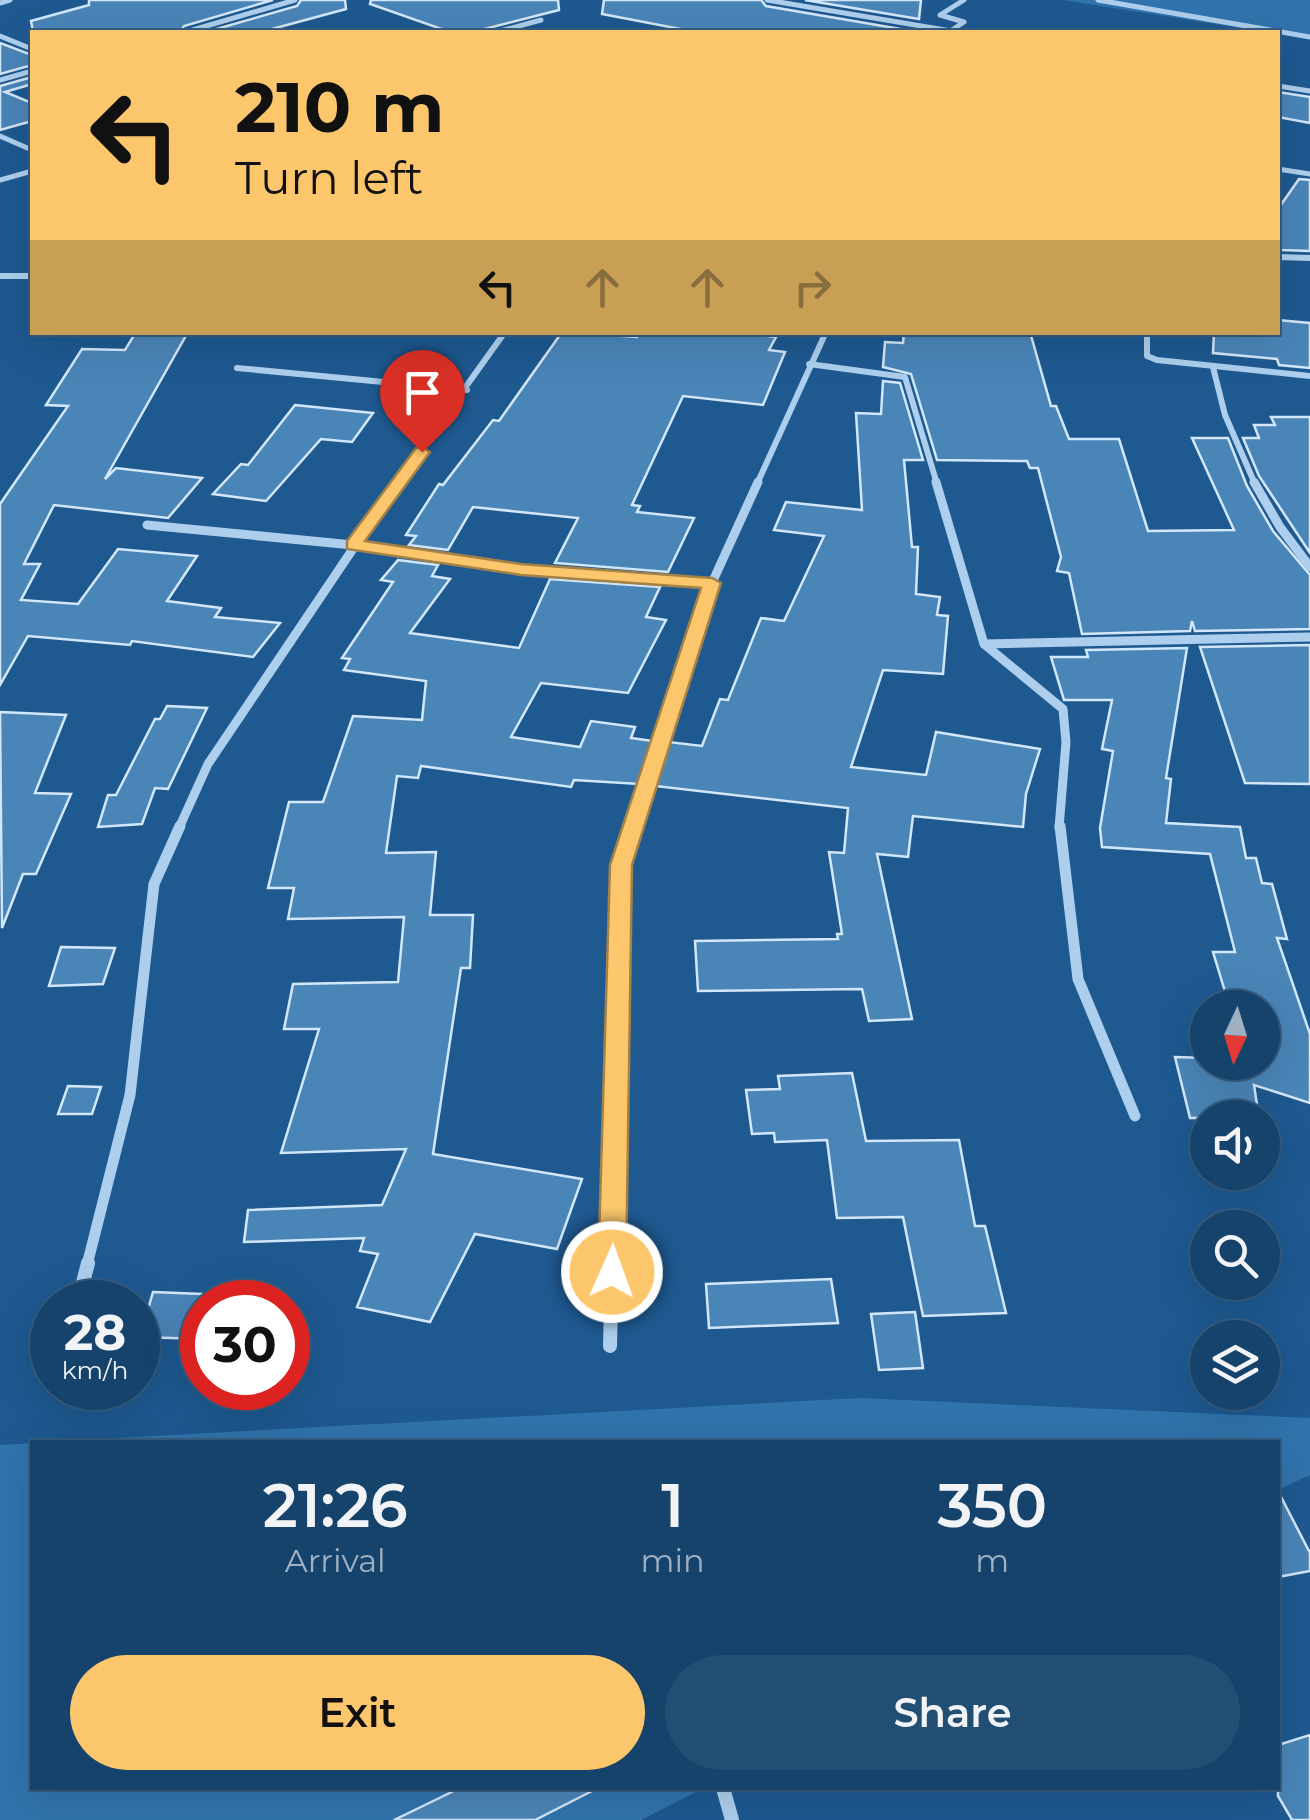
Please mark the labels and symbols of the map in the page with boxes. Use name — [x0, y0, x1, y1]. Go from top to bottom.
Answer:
pin — [380, 350, 465, 453]
north arrow — [1190, 990, 1280, 1080]
position arrow — [560, 1220, 664, 1324]
speed limit sign: 30 — [180, 1280, 310, 1410]

